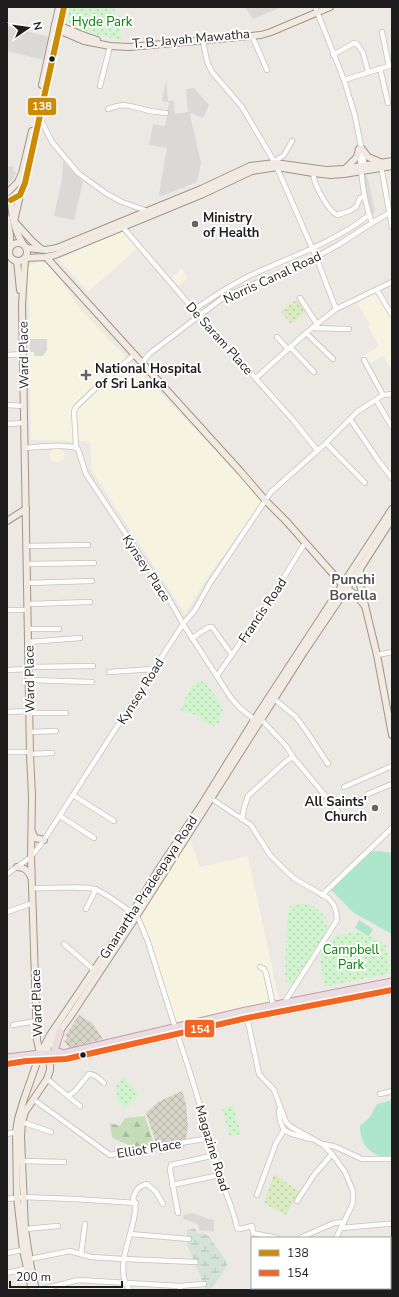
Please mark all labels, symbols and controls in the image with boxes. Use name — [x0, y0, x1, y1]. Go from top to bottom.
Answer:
north arrow — [8, 8, 48, 48]
park label: Hyde Park — [72, 13, 133, 31]
text: N — [29, 20, 45, 32]
street label: T. B. Jayah Mawatha — [132, 25, 251, 53]
unlabelled marker — [47, 54, 57, 64]
line badge: 138 — [27, 97, 57, 116]
text: 138 — [32, 99, 52, 114]
place label: Ministry of Health — [203, 209, 259, 242]
marker: Ministry of Health — [190, 219, 200, 229]
street label: Norris Canal Road — [221, 247, 324, 308]
street label: De Saram Place — [182, 298, 257, 379]
street label: Ward Place — [14, 321, 34, 389]
place label: National Hospital of Sri Lanka — [95, 360, 202, 393]
marker: National Hospital of Sri Lanka — [80, 369, 92, 381]
street label: Kynsey Place — [118, 531, 175, 606]
district label: Punchi Borella — [329, 570, 377, 605]
street label: Francis Road — [234, 575, 291, 647]
street label: Ward Place — [20, 645, 40, 713]
street label: Kynsey Road — [113, 655, 168, 728]
place label: All Saints' Church — [305, 793, 367, 826]
marker: All Saints' Church — [370, 803, 380, 813]
street label: Gnanartha Pradeepaya Road — [96, 812, 202, 963]
park label: Campbell Park — [323, 941, 379, 974]
street label: Ward Place — [27, 969, 47, 1037]
line badge: 154 — [184, 1019, 215, 1038]
text: 154 — [190, 1022, 210, 1037]
unlabelled marker — [78, 1050, 88, 1060]
street label: Magazine Road — [190, 1103, 234, 1194]
street label: Elliot Place — [116, 1135, 183, 1163]
legend — [251, 1237, 391, 1289]
text: 138 — [287, 1245, 309, 1261]
scale bar — [10, 1263, 122, 1289]
text: 154 — [287, 1265, 309, 1281]
text: 200 m — [16, 1269, 51, 1285]

